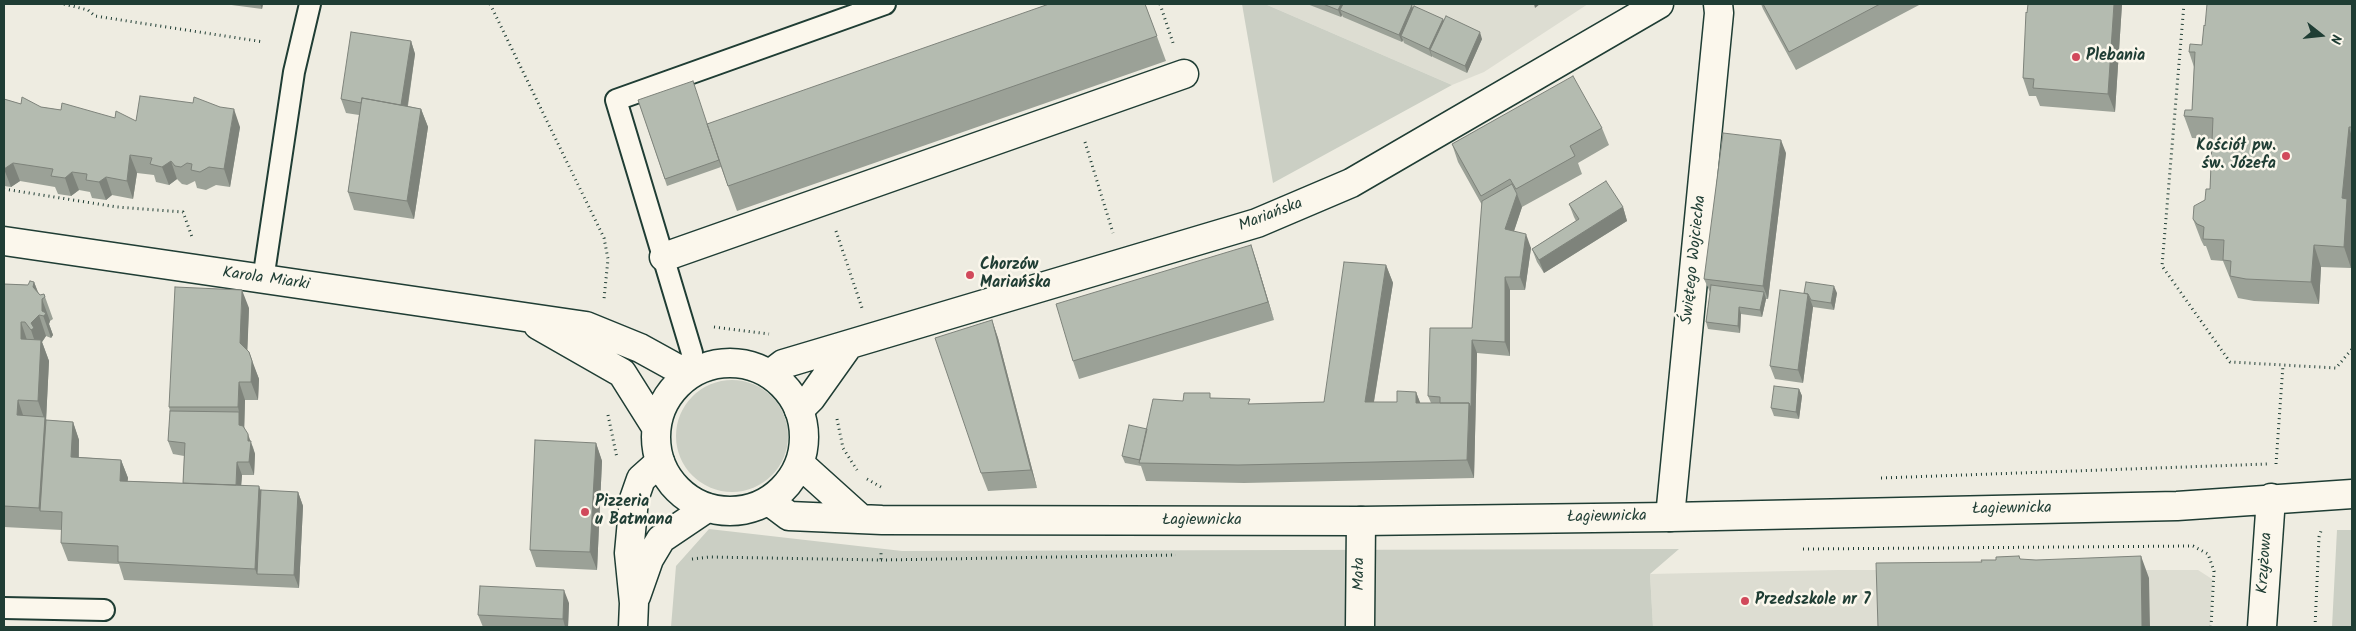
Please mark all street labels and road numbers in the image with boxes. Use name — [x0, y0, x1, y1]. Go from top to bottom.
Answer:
street label: Świętego Wojciecha — [1679, 194, 1711, 326]
street label: Mariańska — [1236, 195, 1306, 237]
street label: Karola Miarki — [221, 264, 311, 296]
street label: Łagiewnicka — [1972, 500, 2052, 520]
street label: Łagiewnicka — [1567, 508, 1647, 528]
street label: Łagiewnicka — [1162, 511, 1242, 531]
street label: Krzyżowa — [2254, 532, 2278, 594]
street label: Mała — [1350, 557, 1370, 591]

